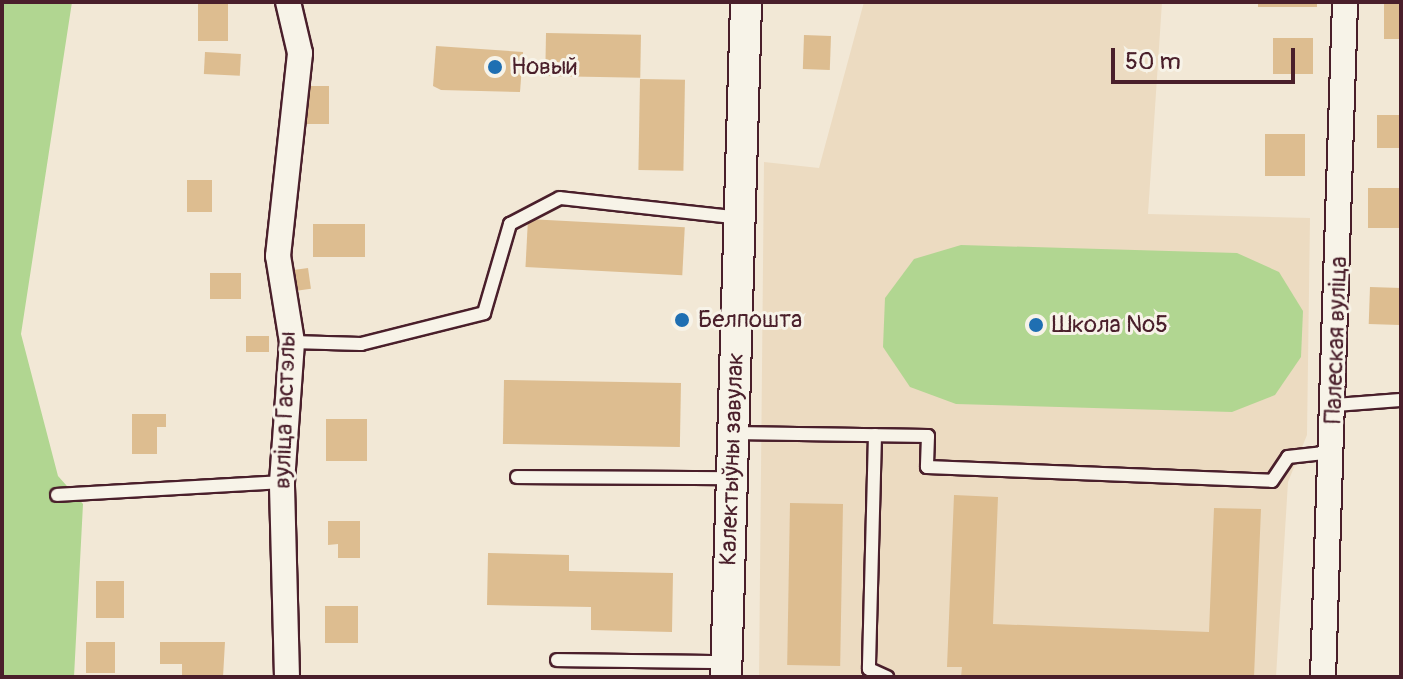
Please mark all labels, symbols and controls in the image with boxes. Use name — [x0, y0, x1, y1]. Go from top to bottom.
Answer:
scale bar — [1115, 32, 1299, 82]
text: 50 m — [1125, 47, 1181, 76]
place label: Новый — [511, 53, 578, 81]
marker: Новый — [486, 58, 504, 76]
street label: Палеская вуліца — [1319, 256, 1353, 424]
place label: Белпошта — [698, 306, 802, 334]
marker: Белпошта — [673, 311, 691, 329]
place label: Школа №5 — [1052, 311, 1168, 339]
marker: Школа №5 — [1027, 316, 1045, 334]
street label: вуліца Гастэлы — [268, 331, 302, 489]
street label: Калектыўны завулак — [714, 352, 750, 566]

